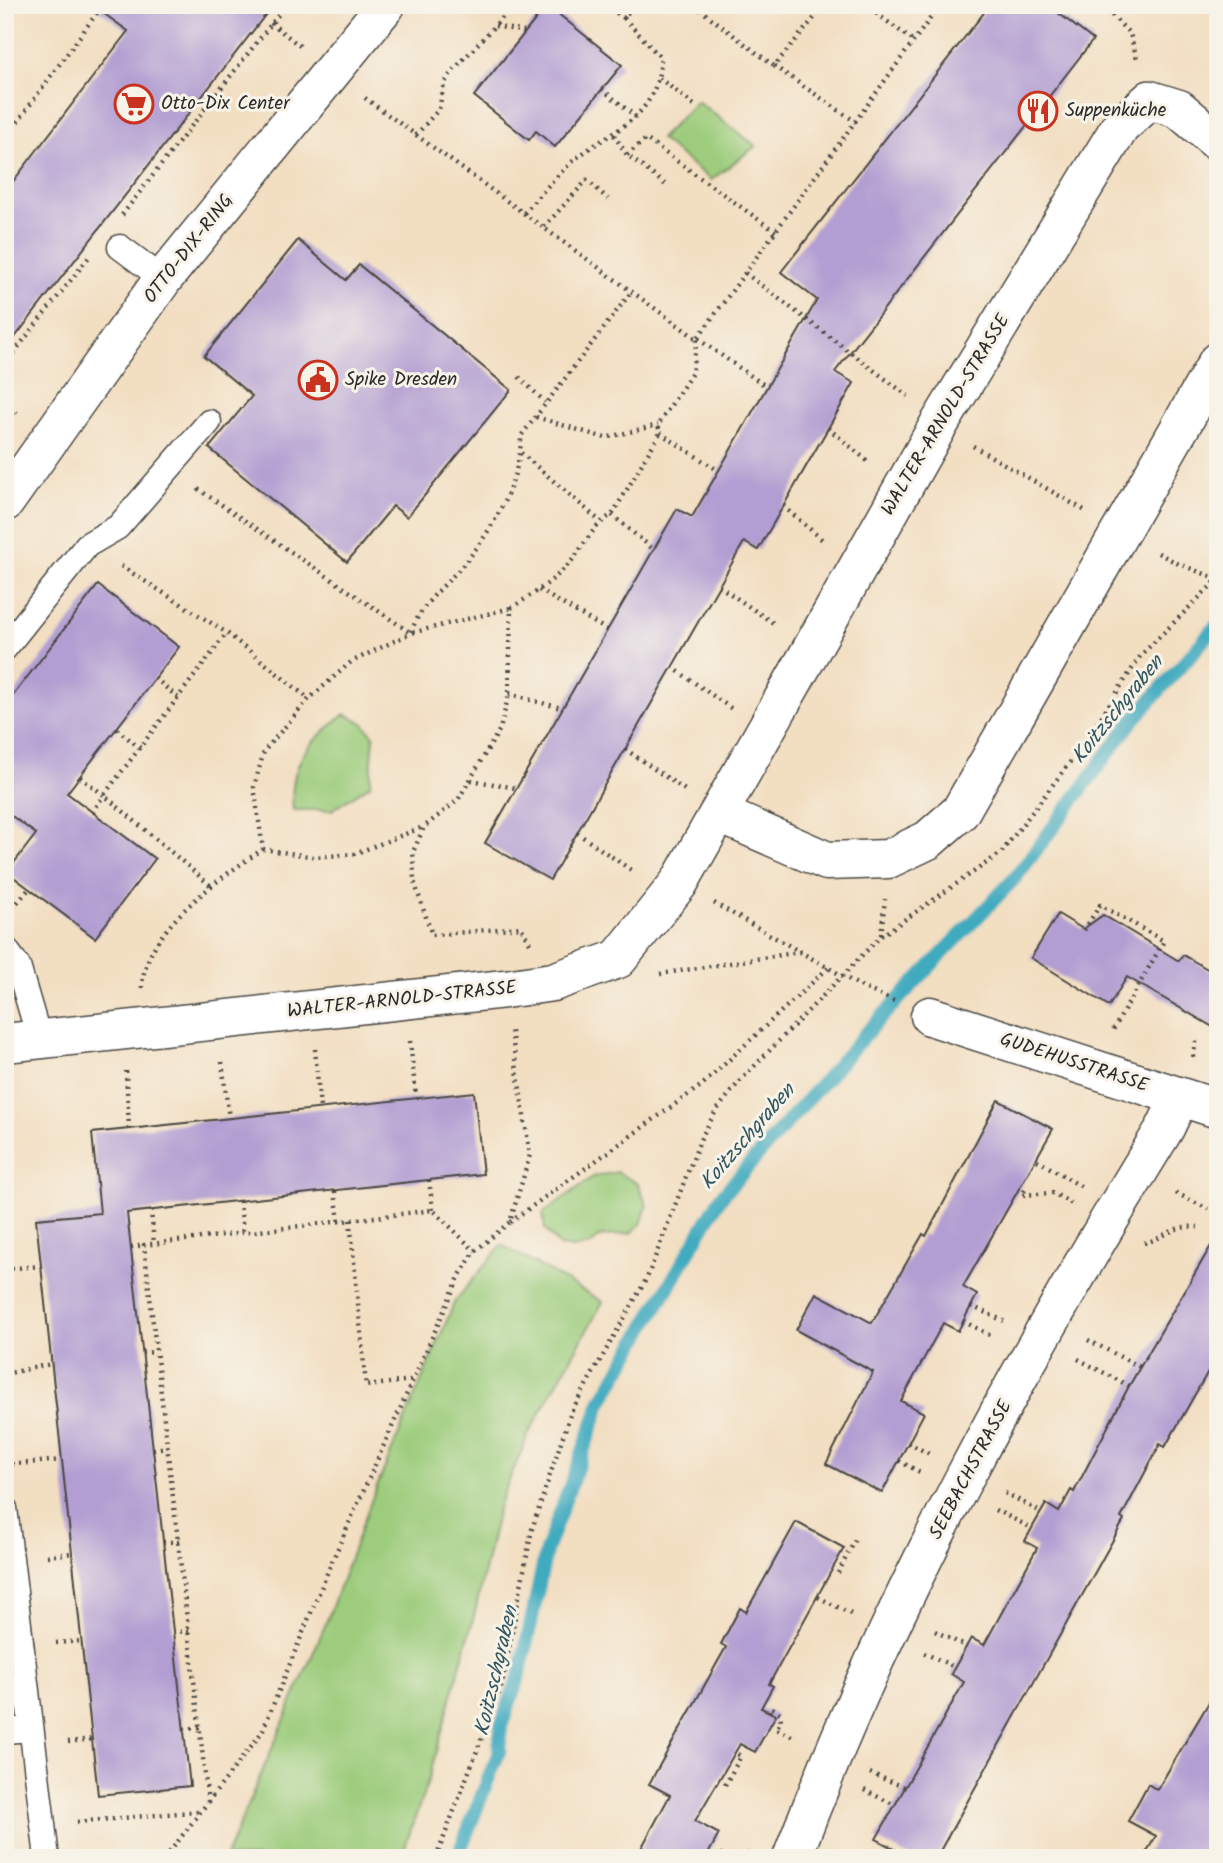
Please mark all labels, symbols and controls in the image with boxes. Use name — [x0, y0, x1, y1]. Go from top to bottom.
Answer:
supermarket icon: Otto-Dix Center — [113, 83, 155, 125]
place label: Otto-Dix Center — [161, 89, 291, 119]
restaurant icon: Suppenküche — [1017, 90, 1059, 132]
place label: Suppenküche — [1065, 96, 1167, 126]
street label: OTTO-DIX-RING — [136, 188, 242, 310]
street label: WALTER-ARNOLD-STRASSE — [874, 308, 1019, 522]
public building icon: Spike Dresden — [297, 359, 339, 401]
place label: Spike Dresden — [345, 365, 457, 395]
water label: Koitzschgraben — [1064, 647, 1174, 772]
street label: WALTER-ARNOLD-STRASSE — [286, 973, 519, 1027]
street label: GUDEHUSSTRASSE — [996, 1025, 1153, 1101]
water label: Koitzschgraben — [692, 1075, 805, 1198]
street label: SEEBACHSTRASSE — [922, 1394, 1021, 1545]
water label: Koitzschgraben — [466, 1601, 528, 1739]

